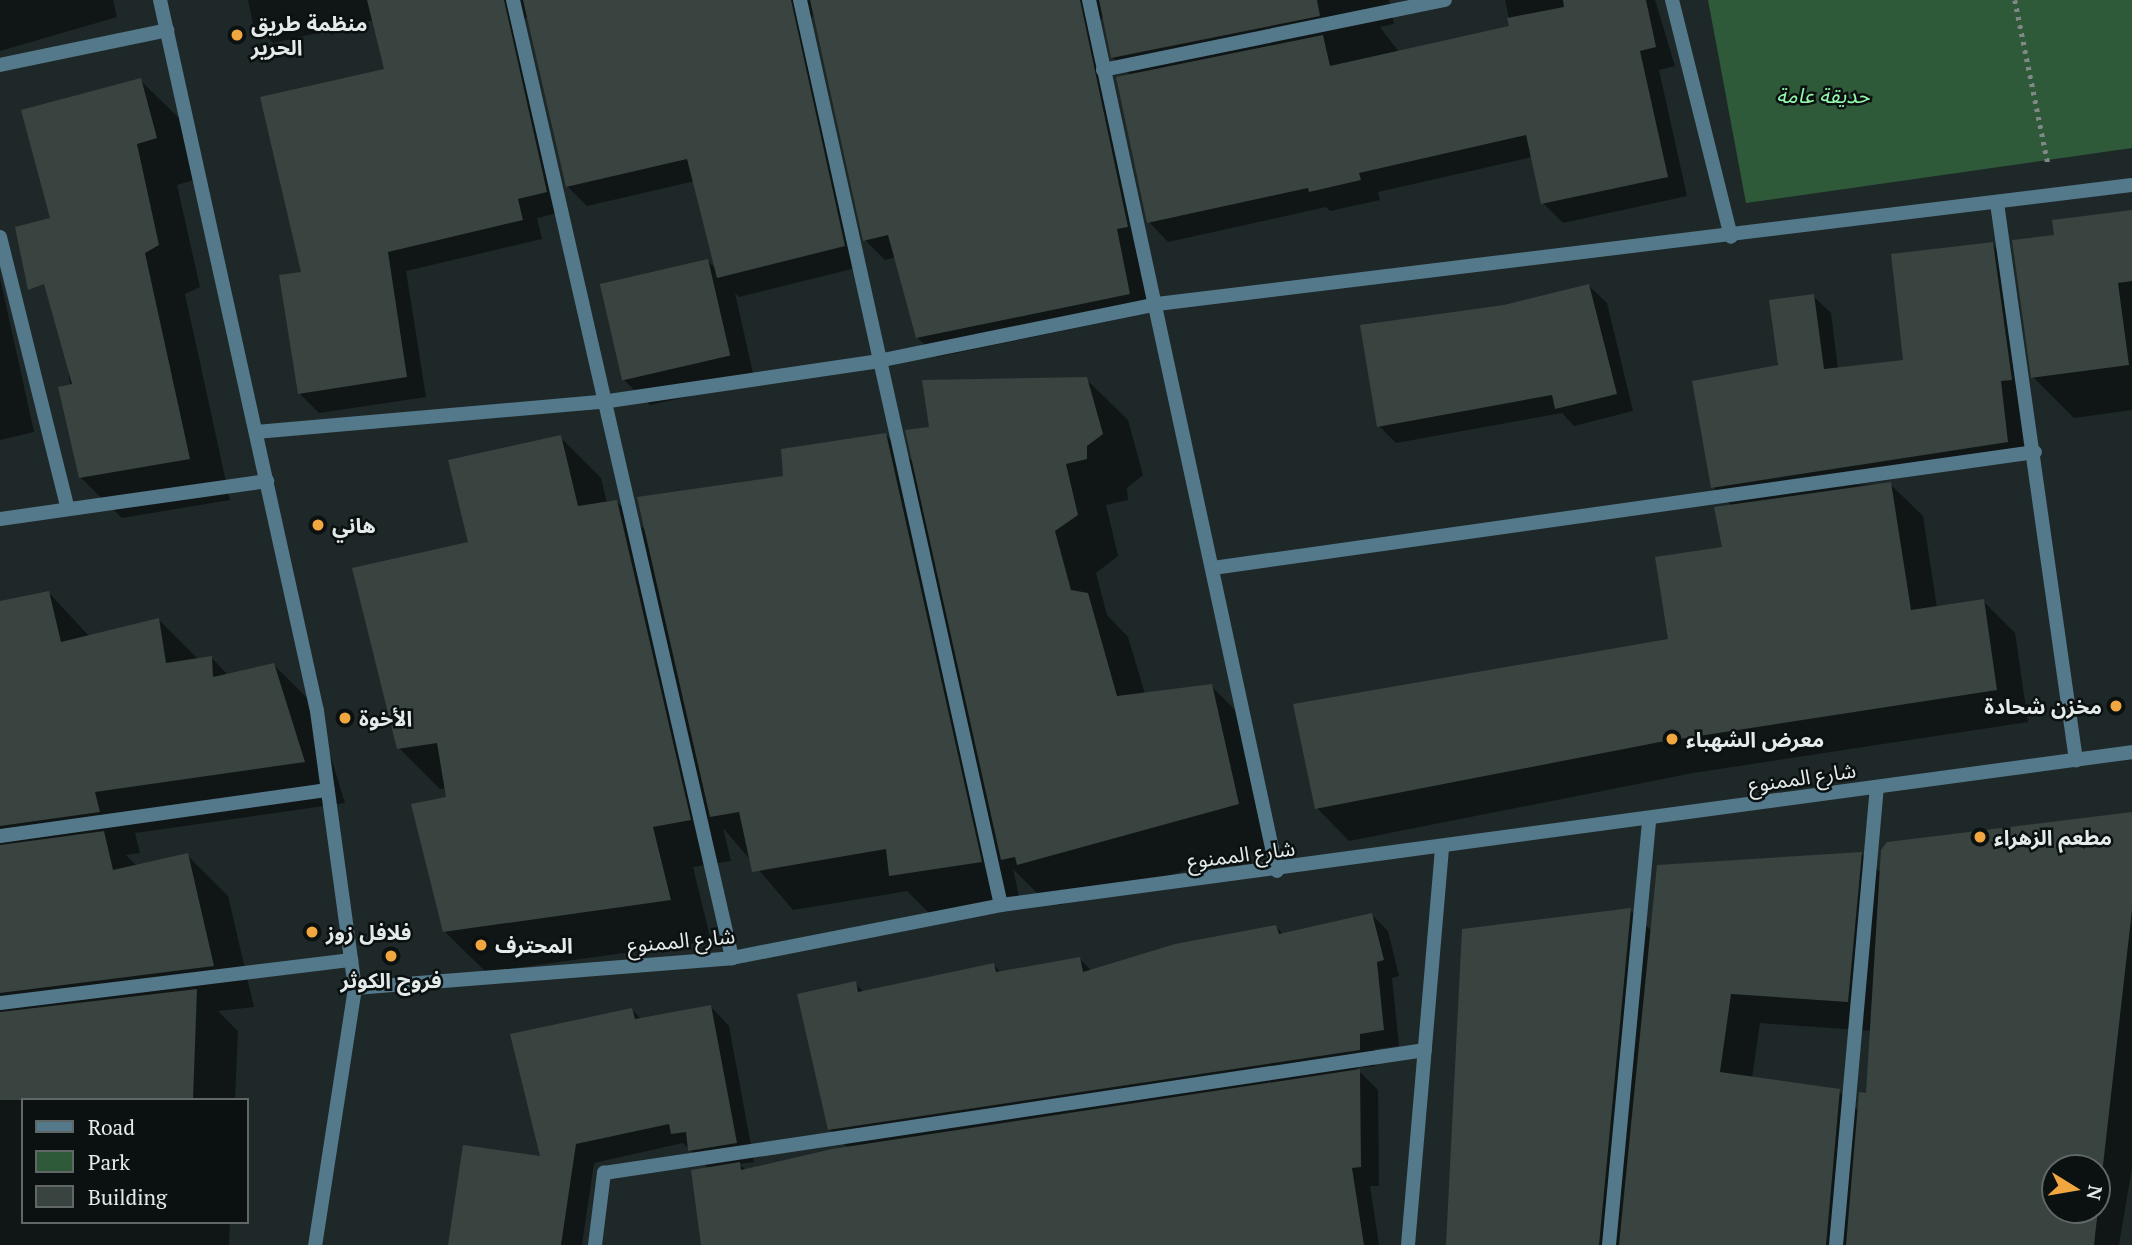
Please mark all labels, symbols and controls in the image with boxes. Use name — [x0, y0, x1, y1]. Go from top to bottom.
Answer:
place label: منظمة طريق الحرير — [251, 10, 368, 60]
marker: منظمة طريق الحرير — [229, 27, 245, 43]
park label: حديقة عامة — [1776, 82, 1870, 108]
place label: هاني — [332, 512, 376, 538]
marker: هاني — [310, 517, 326, 533]
place label: مخزن شحادة — [1984, 693, 2102, 719]
marker: مخزن شحادة — [2108, 698, 2124, 714]
place label: الأخوة — [359, 705, 412, 731]
marker: الأخوة — [337, 710, 353, 726]
place label: معرض الشهباء — [1686, 726, 1824, 752]
marker: معرض الشهباء — [1664, 731, 1680, 747]
street label: شارع الممنوع — [1747, 757, 1857, 797]
place label: مطعم الزهراء — [1994, 824, 2112, 850]
marker: مطعم الزهراء — [1972, 829, 1988, 845]
street label: شارع الممنوع — [1186, 835, 1296, 873]
place label: فلافل زوز — [326, 919, 411, 945]
street label: شارع الممنوع — [626, 923, 736, 957]
marker: فلافل زوز — [304, 924, 320, 940]
place label: المحترف — [495, 932, 573, 958]
marker: المحترف — [473, 937, 489, 953]
marker: فروج الكوثر — [383, 948, 399, 964]
place label: فروج الكوثر — [340, 967, 442, 993]
legend — [21, 1098, 248, 1224]
text: Road — [88, 1113, 135, 1141]
text: Park — [88, 1148, 130, 1176]
north arrow — [2041, 1154, 2111, 1224]
text: Building — [88, 1183, 167, 1211]
text: N — [2081, 1183, 2109, 1202]

